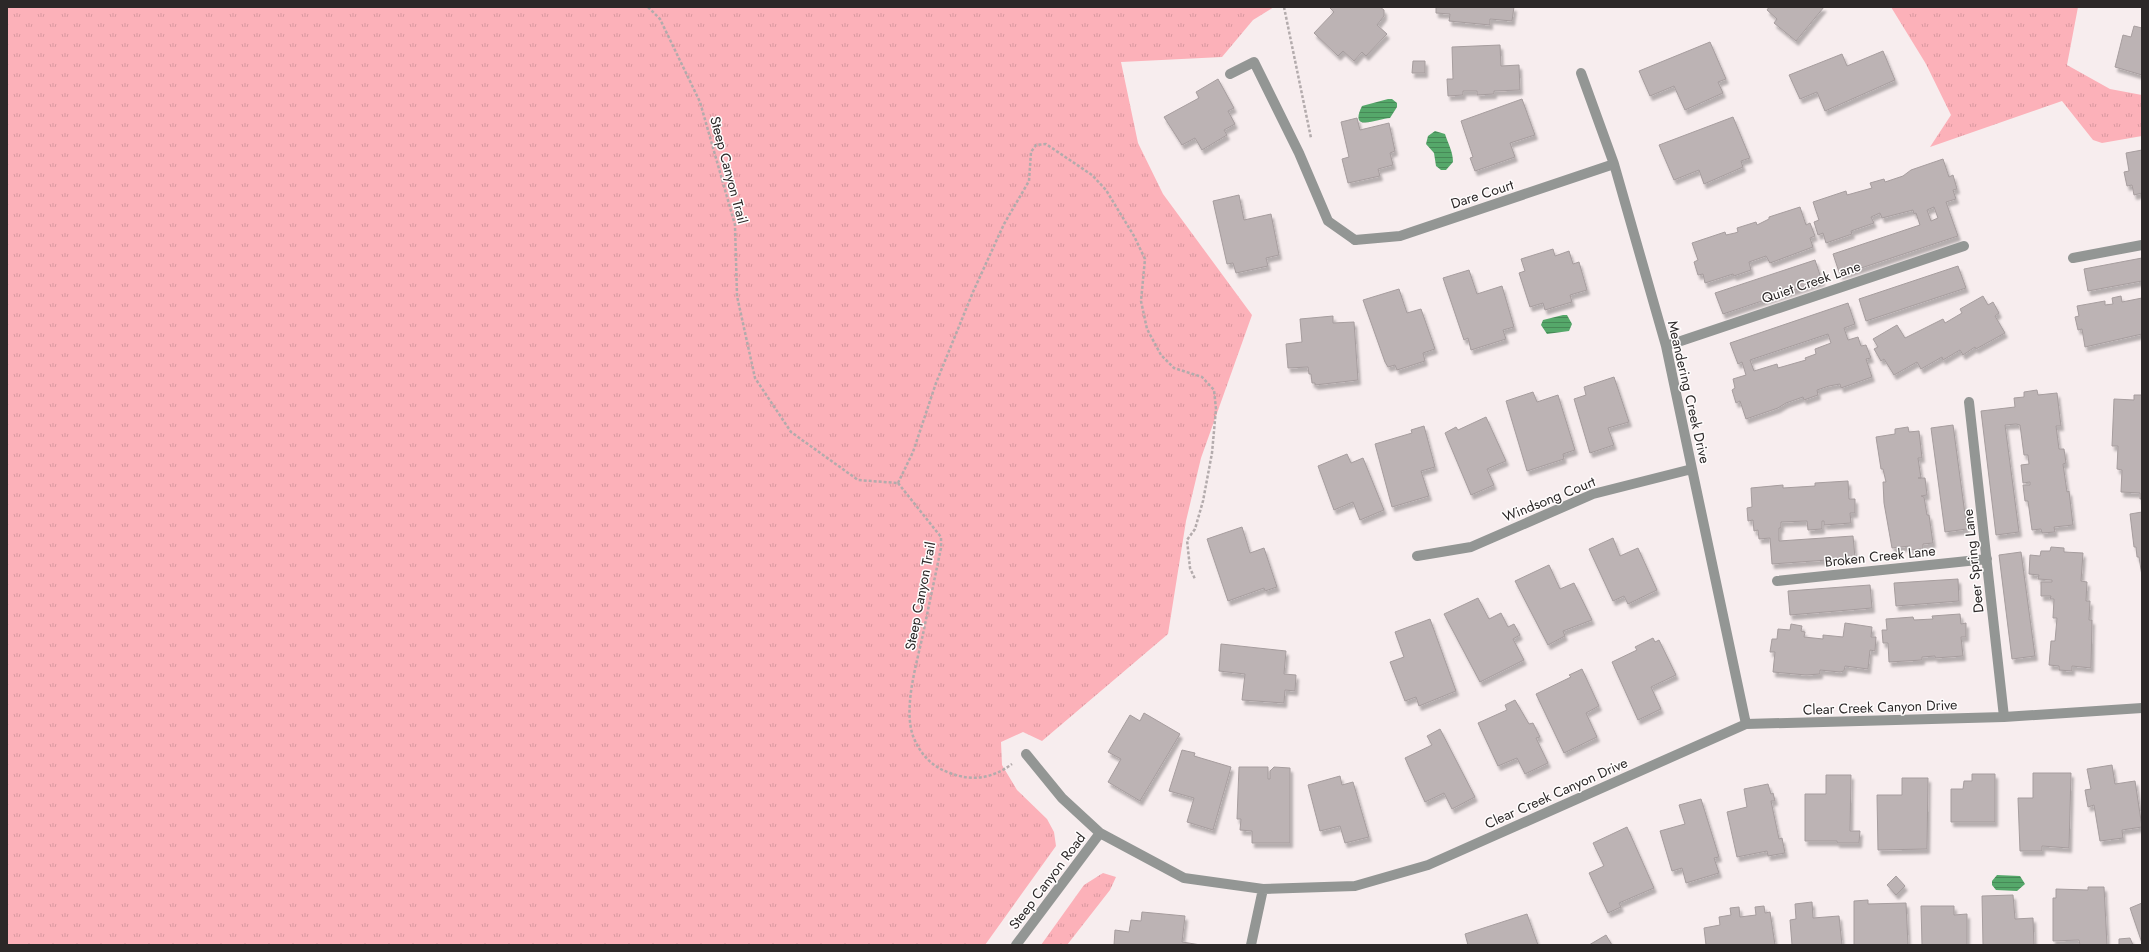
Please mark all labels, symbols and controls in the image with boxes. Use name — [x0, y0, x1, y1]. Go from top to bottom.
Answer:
street label: Steep Canyon Trail — [705, 114, 753, 226]
street label: Dare Court — [1448, 174, 1517, 214]
street label: Quiet Creek Lane — [1759, 256, 1863, 308]
street label: Meandering Creek Drive — [1663, 319, 1715, 465]
street label: Windsong Court — [1500, 471, 1599, 527]
street label: Deer Spring Lane — [1958, 508, 1988, 614]
street label: Steep Canyon Trail — [900, 540, 940, 652]
street label: Broken Creek Lane — [1824, 540, 1936, 572]
street label: Clear Creek Canyon Drive — [1802, 694, 1958, 720]
street label: Clear Creek Canyon Drive — [1481, 752, 1631, 834]
street label: Steep Canyon Road — [1004, 828, 1090, 934]

